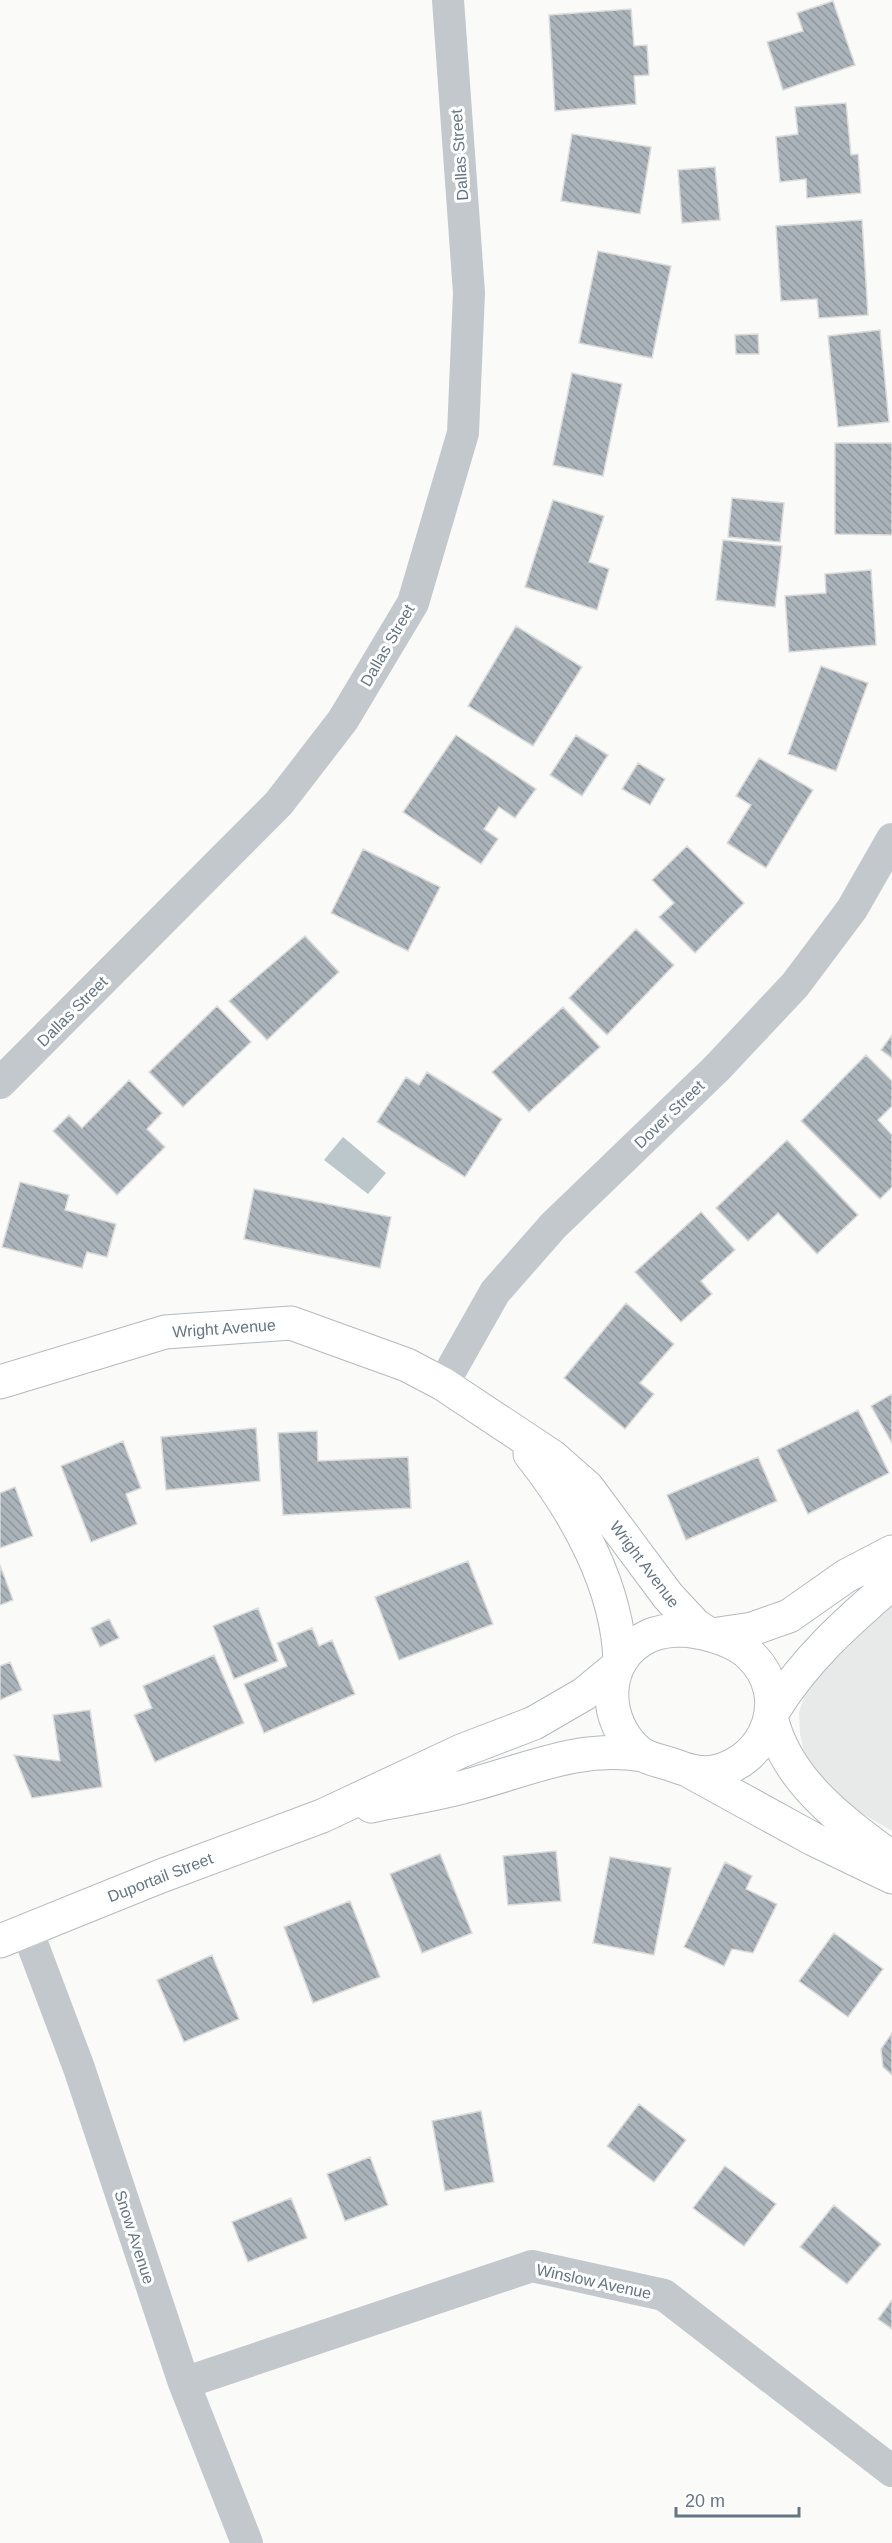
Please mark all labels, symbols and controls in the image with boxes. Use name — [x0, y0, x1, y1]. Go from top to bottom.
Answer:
street label: Dallas Street — [448, 108, 471, 201]
street label: Dallas Street — [357, 601, 418, 689]
street label: Dallas Street — [34, 973, 111, 1050]
street label: Dover Street — [631, 1077, 708, 1152]
street label: Wright Avenue — [172, 1316, 276, 1341]
street label: Wright Avenue — [607, 1518, 683, 1611]
street label: Duportail Street — [105, 1849, 216, 1905]
street label: Snow Avenue — [111, 2188, 158, 2286]
street label: Winslow Avenue — [535, 2261, 653, 2302]
scale bar — [676, 2480, 799, 2518]
text: 20 m — [685, 2491, 725, 2511]

